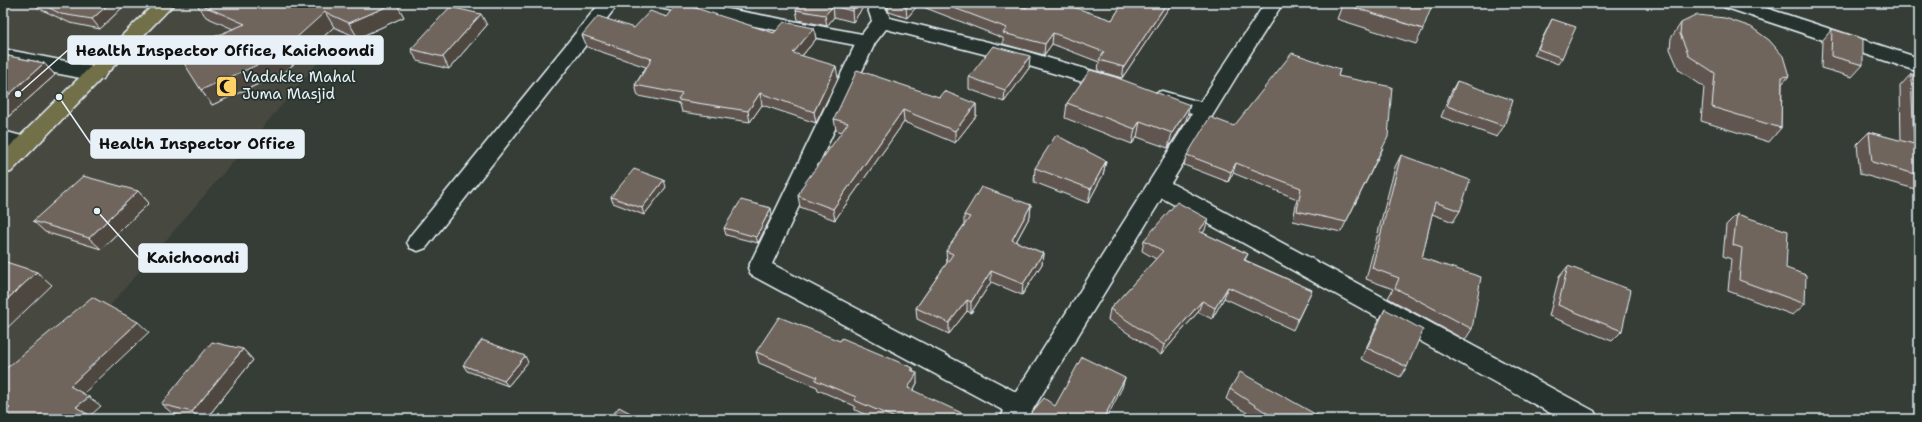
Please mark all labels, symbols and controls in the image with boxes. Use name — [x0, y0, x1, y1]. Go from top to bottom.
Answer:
callout: Health Inspector Office, Kaichoondi — [68, 36, 383, 64]
text: Health Inspector Office, Kaichoondi — [76, 40, 375, 61]
place label: Vadakke Mahal Juma Masjid — [242, 67, 356, 104]
mosque icon: Vadakke Mahal Juma Masjid — [214, 73, 240, 99]
callout: Health Inspector Office — [91, 130, 304, 158]
text: Health Inspector Office — [99, 133, 296, 154]
callout: Kaichoondi — [139, 244, 247, 272]
text: Kaichoondi — [147, 247, 239, 268]

